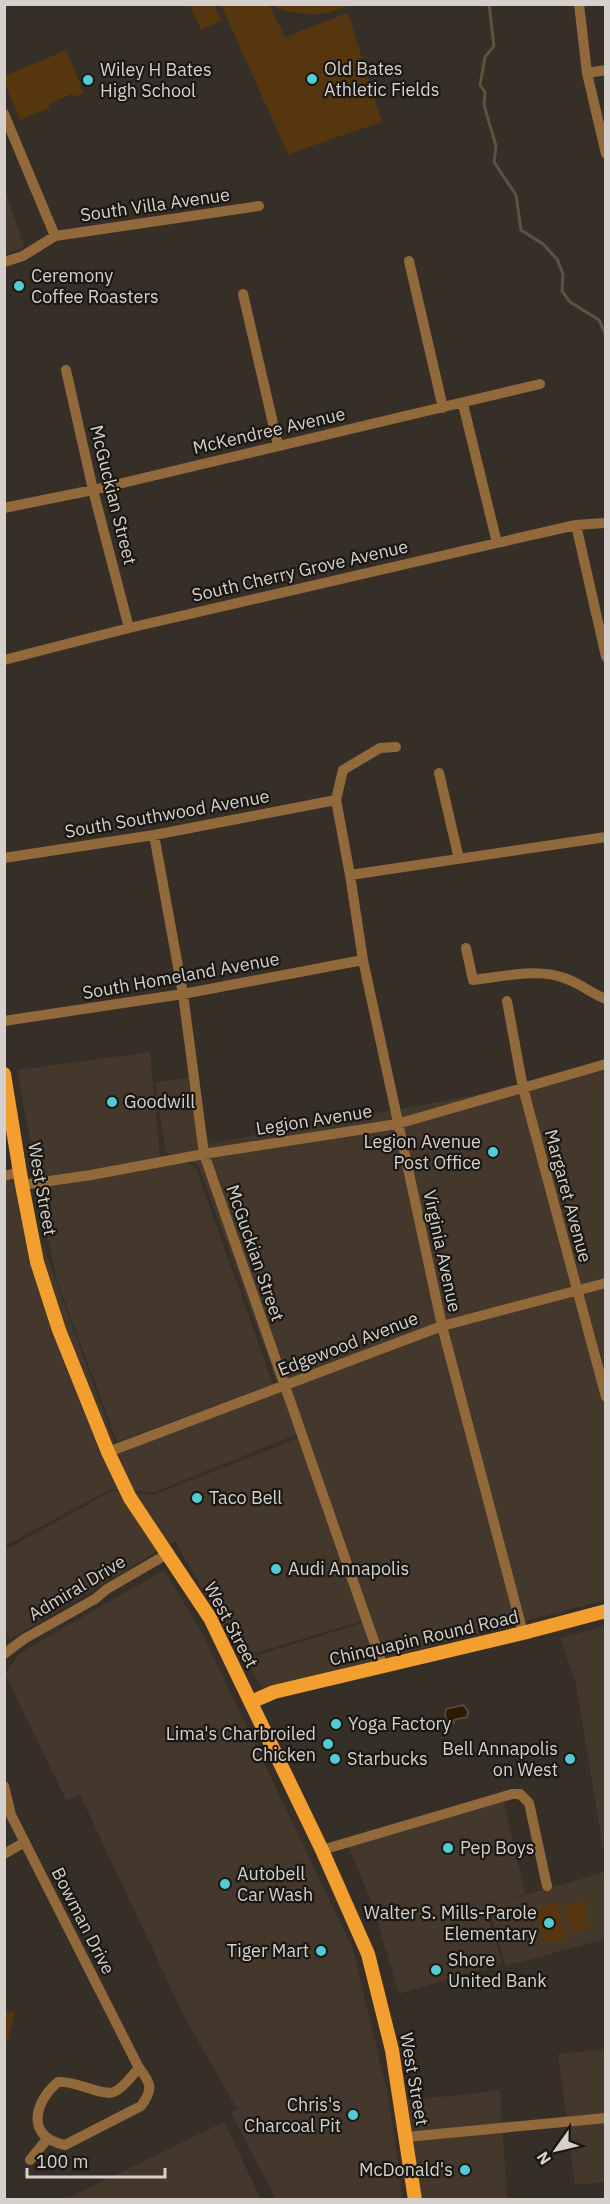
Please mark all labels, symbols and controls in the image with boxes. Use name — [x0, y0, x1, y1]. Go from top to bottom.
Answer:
place label: Old Bates Athletic Fields — [324, 57, 439, 101]
place label: Wiley H Bates High School — [100, 58, 212, 102]
marker: Old Bates Athletic Fields — [305, 72, 319, 86]
marker: Wiley H Bates High School — [81, 73, 95, 87]
street label: South Villa Avenue — [79, 183, 231, 226]
place label: Ceremony Coffee Roasters — [31, 264, 159, 308]
marker: Ceremony Coffee Roasters — [12, 279, 26, 293]
street label: McKendree Avenue — [190, 402, 347, 459]
street label: McGuckian Street — [85, 423, 142, 567]
street label: South Cherry Grove Avenue — [189, 534, 410, 607]
street label: South Southwood Avenue — [63, 784, 271, 843]
street label: South Homeland Avenue — [81, 947, 281, 1004]
place label: Goodwill — [124, 1090, 195, 1113]
marker: Goodwill — [105, 1095, 119, 1109]
street label: Legion Avenue — [254, 1099, 374, 1140]
street label: Margaret Avenue — [540, 1127, 597, 1265]
place label: Legion Avenue Post Office — [364, 1130, 481, 1174]
street label: West Street — [23, 1141, 62, 1237]
marker: Legion Avenue Post Office — [486, 1145, 500, 1159]
street label: McGuckian Street — [221, 1182, 290, 1324]
street label: Virginia Avenue — [418, 1188, 467, 1314]
street label: Edgewood Avenue — [274, 1306, 421, 1381]
place label: Taco Bell — [209, 1486, 282, 1509]
marker: Taco Bell — [190, 1491, 204, 1505]
street label: Admiral Drive — [24, 1550, 130, 1626]
place label: Audi Annapolis — [288, 1557, 409, 1580]
marker: Audi Annapolis — [269, 1562, 283, 1576]
street label: West Street — [199, 1578, 264, 1672]
street label: Chinquapin Round Road — [327, 1605, 521, 1671]
place label: Yoga Factory — [348, 1712, 451, 1735]
marker: Yoga Factory — [329, 1717, 343, 1731]
place label: Lima's Charbroiled Chicken — [166, 1722, 316, 1766]
marker: Lima's Charbroiled Chicken — [321, 1737, 335, 1751]
place label: Bell Annapolis on West — [442, 1737, 558, 1781]
place label: Starbucks — [347, 1747, 428, 1770]
marker: Starbucks — [328, 1752, 342, 1766]
marker: Bell Annapolis on West — [563, 1752, 577, 1766]
place label: Pep Boys — [460, 1836, 535, 1859]
marker: Pep Boys — [441, 1841, 455, 1855]
place label: Autobell Car Wash — [237, 1862, 313, 1906]
street label: Bowman Drive — [47, 1863, 120, 1978]
marker: Autobell Car Wash — [218, 1877, 232, 1891]
place label: Walter S. Mills-Parole Elementary — [364, 1901, 537, 1945]
marker: Walter S. Mills-Parole Elementary — [542, 1916, 556, 1930]
place label: Tiger Mart — [227, 1939, 309, 1962]
marker: Tiger Mart — [314, 1944, 328, 1958]
place label: Shore United Bank — [448, 1948, 547, 1992]
marker: Shore United Bank — [429, 1963, 443, 1977]
street label: West Street — [395, 2031, 434, 2127]
place label: Chris's Charcoal Pit — [244, 2093, 341, 2137]
marker: Chris's Charcoal Pit — [346, 2108, 360, 2122]
north arrow — [526, 2120, 586, 2180]
scale bar — [27, 2141, 165, 2179]
text: N — [532, 2148, 555, 2169]
text: 100 m — [36, 2150, 88, 2173]
place label: McDonald's — [359, 2158, 453, 2181]
marker: McDonald's — [458, 2163, 472, 2177]

